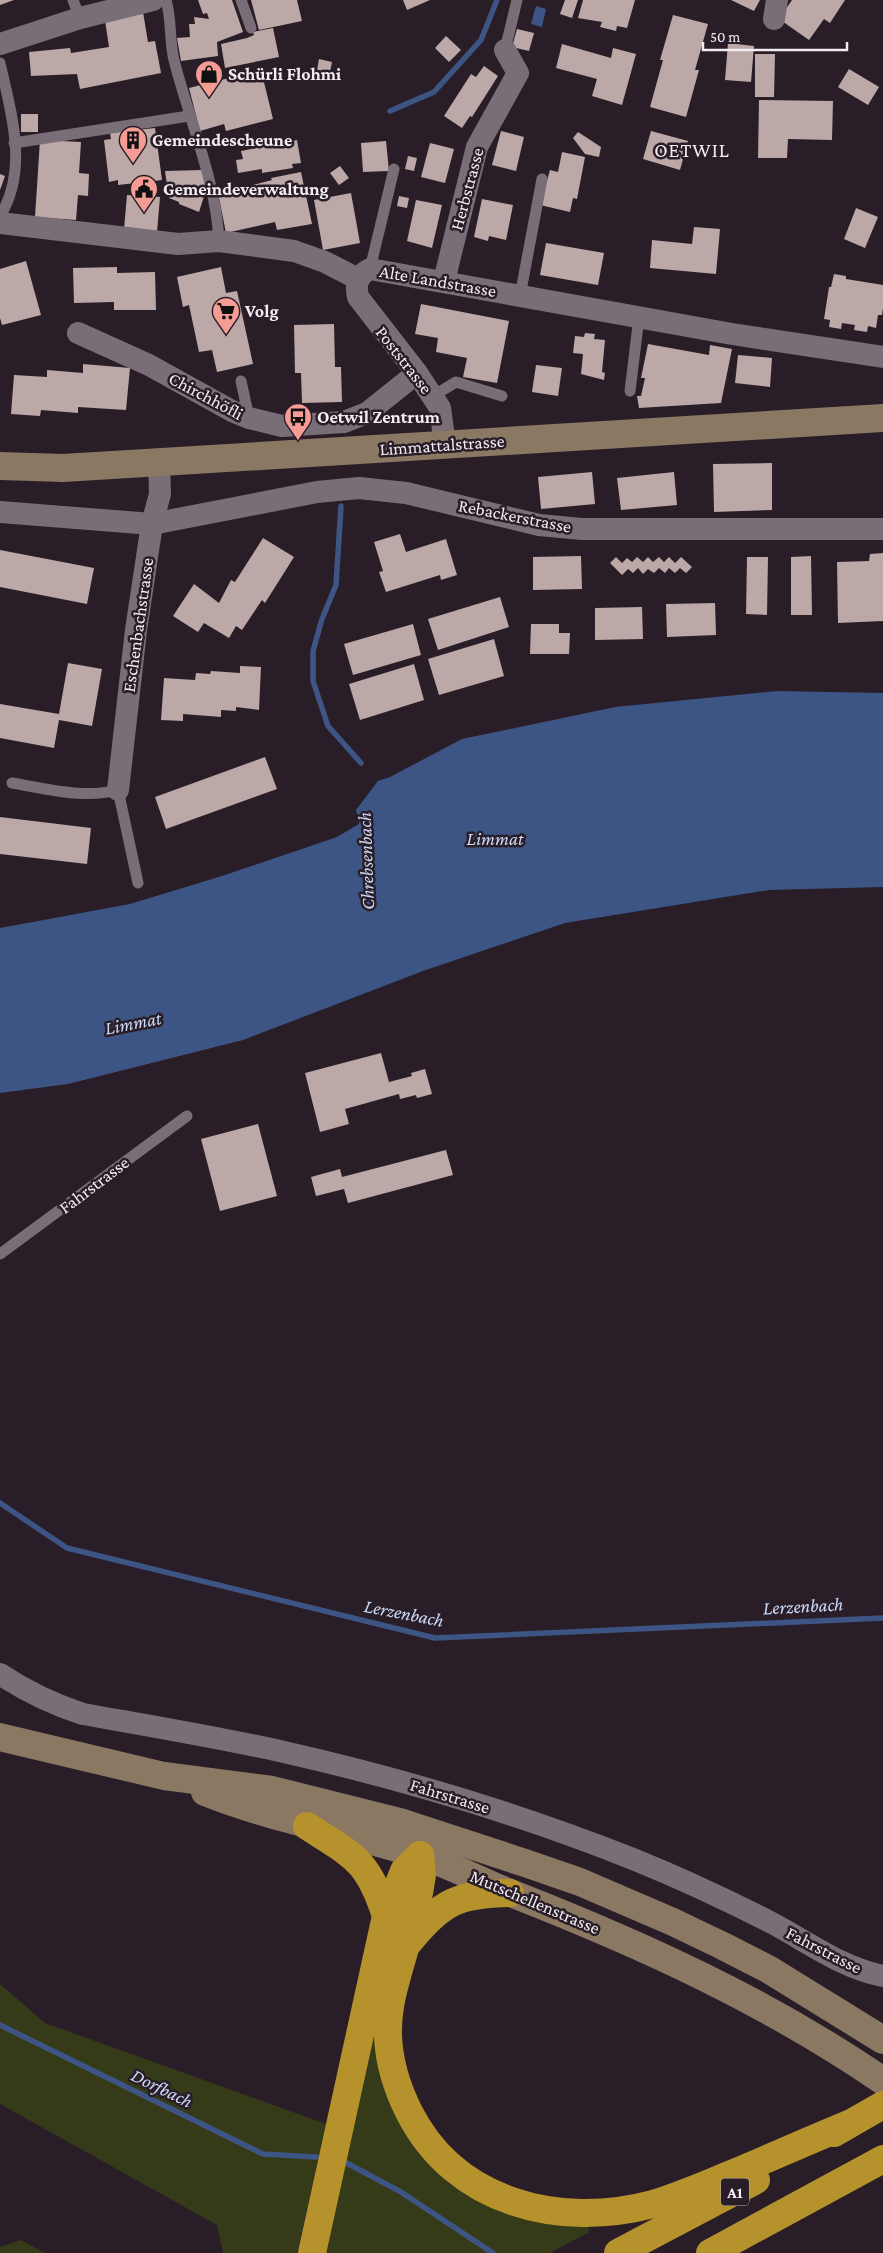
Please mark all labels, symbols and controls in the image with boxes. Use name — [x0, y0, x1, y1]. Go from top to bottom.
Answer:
scale bar — [703, 20, 847, 52]
text: 50 m — [710, 29, 740, 45]
shop icon: Schürli Flohmi — [194, 59, 224, 98]
place label: Schürli Flohmi — [228, 64, 342, 84]
building icon: Gemeindescheune — [118, 125, 148, 164]
place label: Gemeindescheune — [152, 130, 292, 150]
district label: OETWIL — [654, 139, 730, 161]
street label: Herbstrasse — [446, 145, 488, 233]
public building icon: Gemeindeverwaltung — [129, 174, 159, 213]
place label: Gemeindeverwaltung — [163, 179, 329, 199]
street label: Alte Landstrasse — [378, 261, 498, 301]
supermarket icon: Volg — [211, 296, 241, 335]
place label: Volg — [244, 301, 279, 321]
street label: Poststrasse — [372, 322, 437, 398]
street label: Chirchhöfli — [165, 368, 247, 424]
bus stop icon: Oetwil Zentrum — [283, 402, 313, 441]
place label: Oetwil Zentrum — [317, 407, 441, 427]
street label: Limmattalstrasse — [379, 431, 505, 459]
street label: Rebackerstrasse — [457, 495, 573, 537]
street label: Eschenbachstrasse — [119, 556, 157, 694]
water label: Chrebsenbach — [354, 812, 378, 910]
water label: Limmat — [467, 828, 524, 849]
water label: Limmat — [103, 1007, 163, 1039]
street label: Fahrstrasse — [55, 1152, 133, 1218]
water label: Lerzenbach — [762, 1593, 844, 1619]
water label: Lerzenbach — [362, 1595, 446, 1631]
street label: Fahrstrasse — [408, 1774, 492, 1818]
street label: Mutschellenstrasse — [467, 1866, 603, 1938]
street label: Fahrstrasse — [783, 1922, 865, 1978]
water label: Dorfbach — [128, 2064, 196, 2112]
road number: A1 — [721, 2178, 749, 2206]

